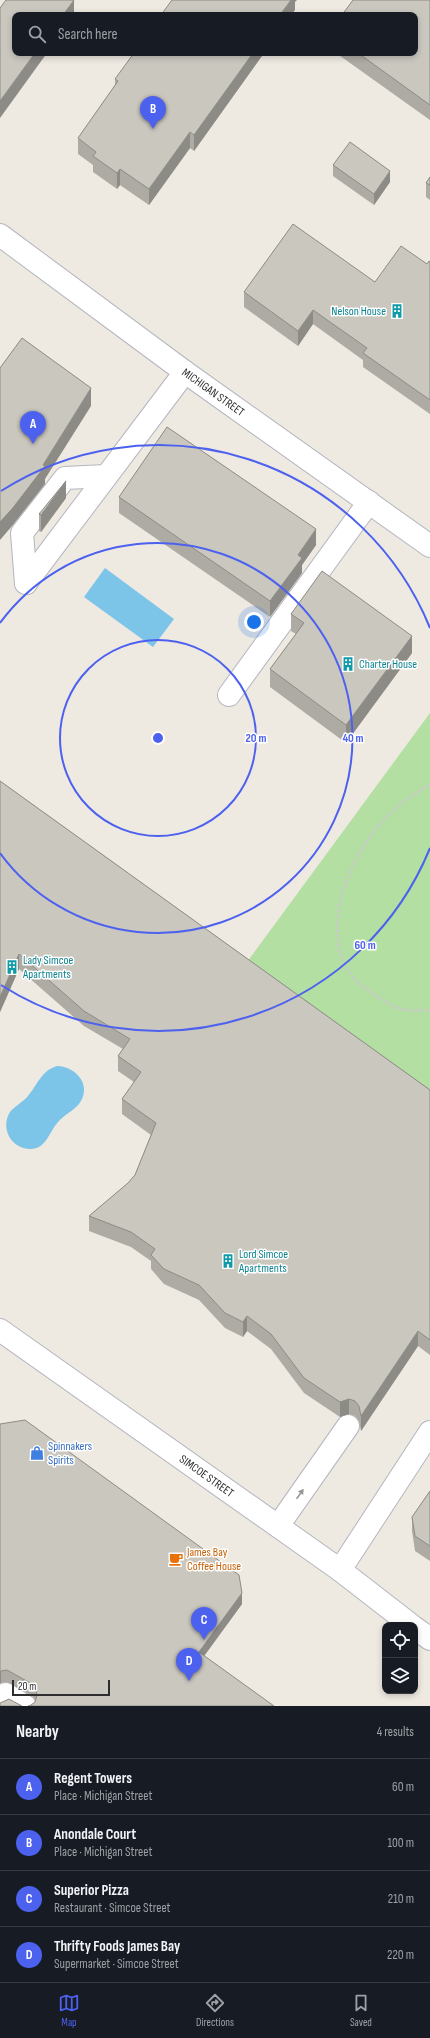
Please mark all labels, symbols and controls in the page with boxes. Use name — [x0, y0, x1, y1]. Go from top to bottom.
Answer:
search box — [12, 12, 418, 56]
icon: search — [26, 23, 48, 45]
text: Search here — [58, 25, 118, 44]
pin: B — [140, 96, 166, 129]
building icon: Nelson House — [389, 303, 405, 319]
place label: Nelson House — [331, 304, 386, 319]
street label: MICHIGAN STREET — [179, 365, 248, 420]
pin: A — [20, 411, 46, 444]
your location — [244, 612, 264, 632]
building icon: Charter House — [340, 656, 356, 672]
place label: Charter House — [359, 657, 417, 672]
centre of rings — [151, 731, 165, 745]
text: 20 m — [246, 731, 266, 746]
text: 40 m — [342, 731, 364, 746]
text: 60 m — [354, 938, 376, 953]
place label: Lady Simcoe Apartments — [22, 953, 73, 982]
building icon: Lady Simcoe Apartments — [4, 959, 20, 975]
place label: Lord Simcoe Apartments — [238, 1247, 288, 1276]
building icon: Lord Simcoe Apartments — [220, 1253, 236, 1269]
place label: Spinnakers Spirits — [48, 1439, 92, 1468]
shop icon: Spinnakers Spirits — [29, 1445, 45, 1461]
street label: SIMCOE STREET — [176, 1451, 237, 1500]
one-way arrow — [296, 1489, 304, 1500]
place label: James Bay Coffee House — [186, 1545, 241, 1574]
cafe icon: James Bay Coffee House — [168, 1551, 184, 1567]
pin: C — [191, 1607, 217, 1640]
map controls — [382, 1622, 418, 1694]
button: locate — [382, 1622, 418, 1658]
pin: D — [176, 1648, 202, 1681]
button: layers — [382, 1658, 418, 1694]
scale bar — [12, 1678, 110, 1697]
text: 20 m — [18, 1680, 36, 1693]
text: Nearby — [16, 1722, 59, 1742]
text: 4 results — [377, 1724, 414, 1740]
text: Regent Towers — [54, 1769, 132, 1788]
text: A — [26, 1779, 32, 1795]
text: 60 m — [392, 1779, 414, 1795]
text: Place · Michigan Street — [54, 1788, 152, 1804]
text: Anondale Court — [54, 1825, 136, 1844]
text: B — [26, 1835, 32, 1851]
text: 100 m — [387, 1835, 414, 1851]
text: Place · Michigan Street — [54, 1844, 152, 1860]
text: Superior Pizza — [54, 1881, 129, 1900]
text: C — [26, 1891, 32, 1907]
text: 210 m — [388, 1891, 414, 1907]
text: Restaurant · Simcoe Street — [54, 1900, 171, 1916]
text: Thrifty Foods James Bay — [54, 1937, 180, 1956]
text: D — [26, 1947, 32, 1963]
text: 220 m — [387, 1947, 414, 1963]
text: Supermarket · Simcoe Street — [54, 1956, 179, 1972]
tab: Map — [58, 1992, 80, 2029]
tab: Directions — [196, 1992, 234, 2029]
tab: Saved — [350, 1992, 372, 2029]

